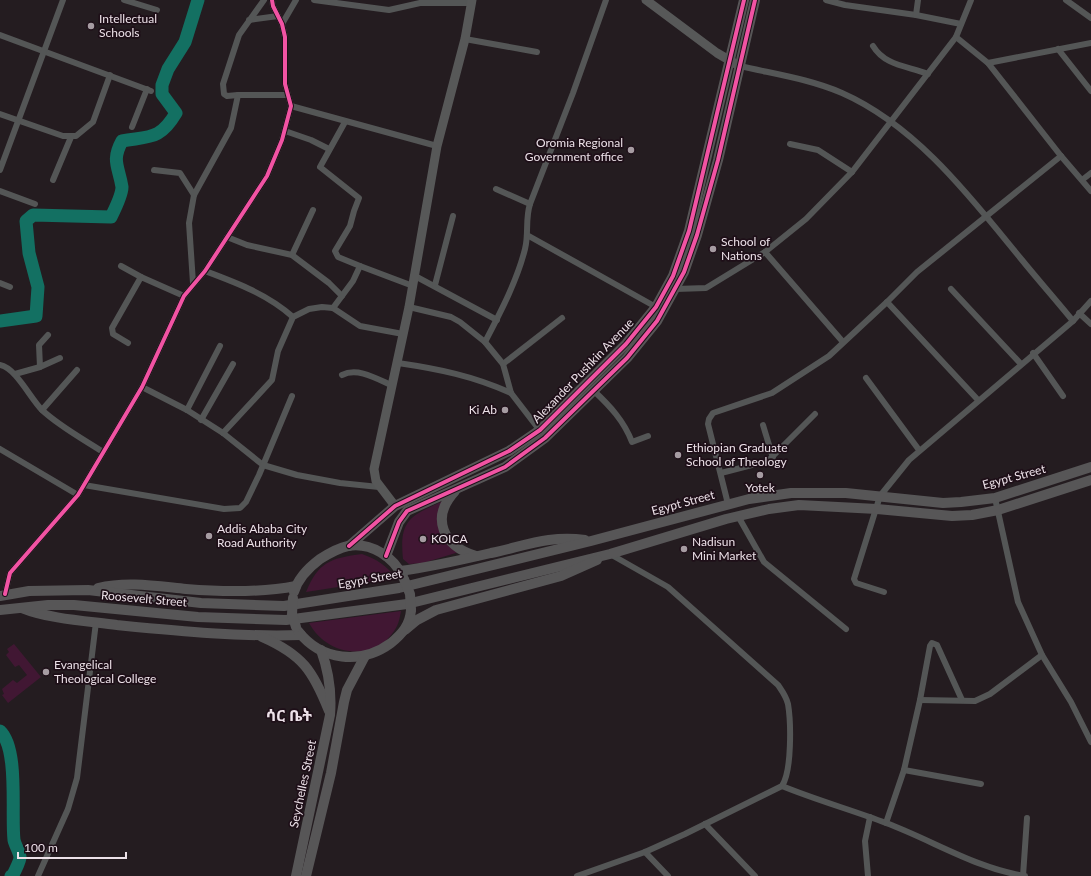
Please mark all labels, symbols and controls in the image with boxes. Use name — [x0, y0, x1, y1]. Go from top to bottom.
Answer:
place label: Intellectual Schools — [99, 11, 157, 40]
marker: Intellectual Schools — [86, 21, 96, 31]
place label: Oromia Regional Government office — [525, 135, 623, 164]
marker: Oromia Regional Government office — [626, 145, 636, 155]
place label: School of Nations — [721, 234, 771, 263]
marker: School of Nations — [708, 244, 718, 254]
street label: Alexander Pushkin Avenue — [529, 315, 637, 426]
place label: Ki Ab — [469, 402, 497, 417]
marker: Ki Ab — [500, 405, 510, 415]
place label: Ethiopian Graduate School of Theology — [686, 440, 788, 469]
marker: Ethiopian Graduate School of Theology — [673, 450, 683, 460]
street label: Egypt Street — [981, 461, 1048, 492]
marker: Yotek — [755, 470, 765, 480]
place label: Yotek — [745, 480, 776, 495]
street label: Egypt Street — [650, 487, 717, 518]
place label: Addis Ababa City Road Authority — [217, 521, 308, 550]
marker: Addis Ababa City Road Authority — [204, 531, 214, 541]
place label: KOICA — [431, 531, 468, 546]
marker: KOICA — [418, 534, 428, 544]
place label: Nadisun Mini Market — [692, 534, 757, 563]
marker: Nadisun Mini Market — [679, 544, 689, 554]
street label: Egypt Street — [337, 565, 404, 592]
street label: Roosevelt Street — [100, 587, 188, 610]
place label: Evangelical Theological College — [54, 657, 156, 686]
marker: Evangelical Theological College — [41, 667, 51, 677]
district label: ሳር ቤት — [266, 705, 312, 724]
street label: Seychelles Street — [286, 738, 319, 829]
scale bar — [18, 834, 126, 860]
text: 100 m — [24, 840, 58, 855]

